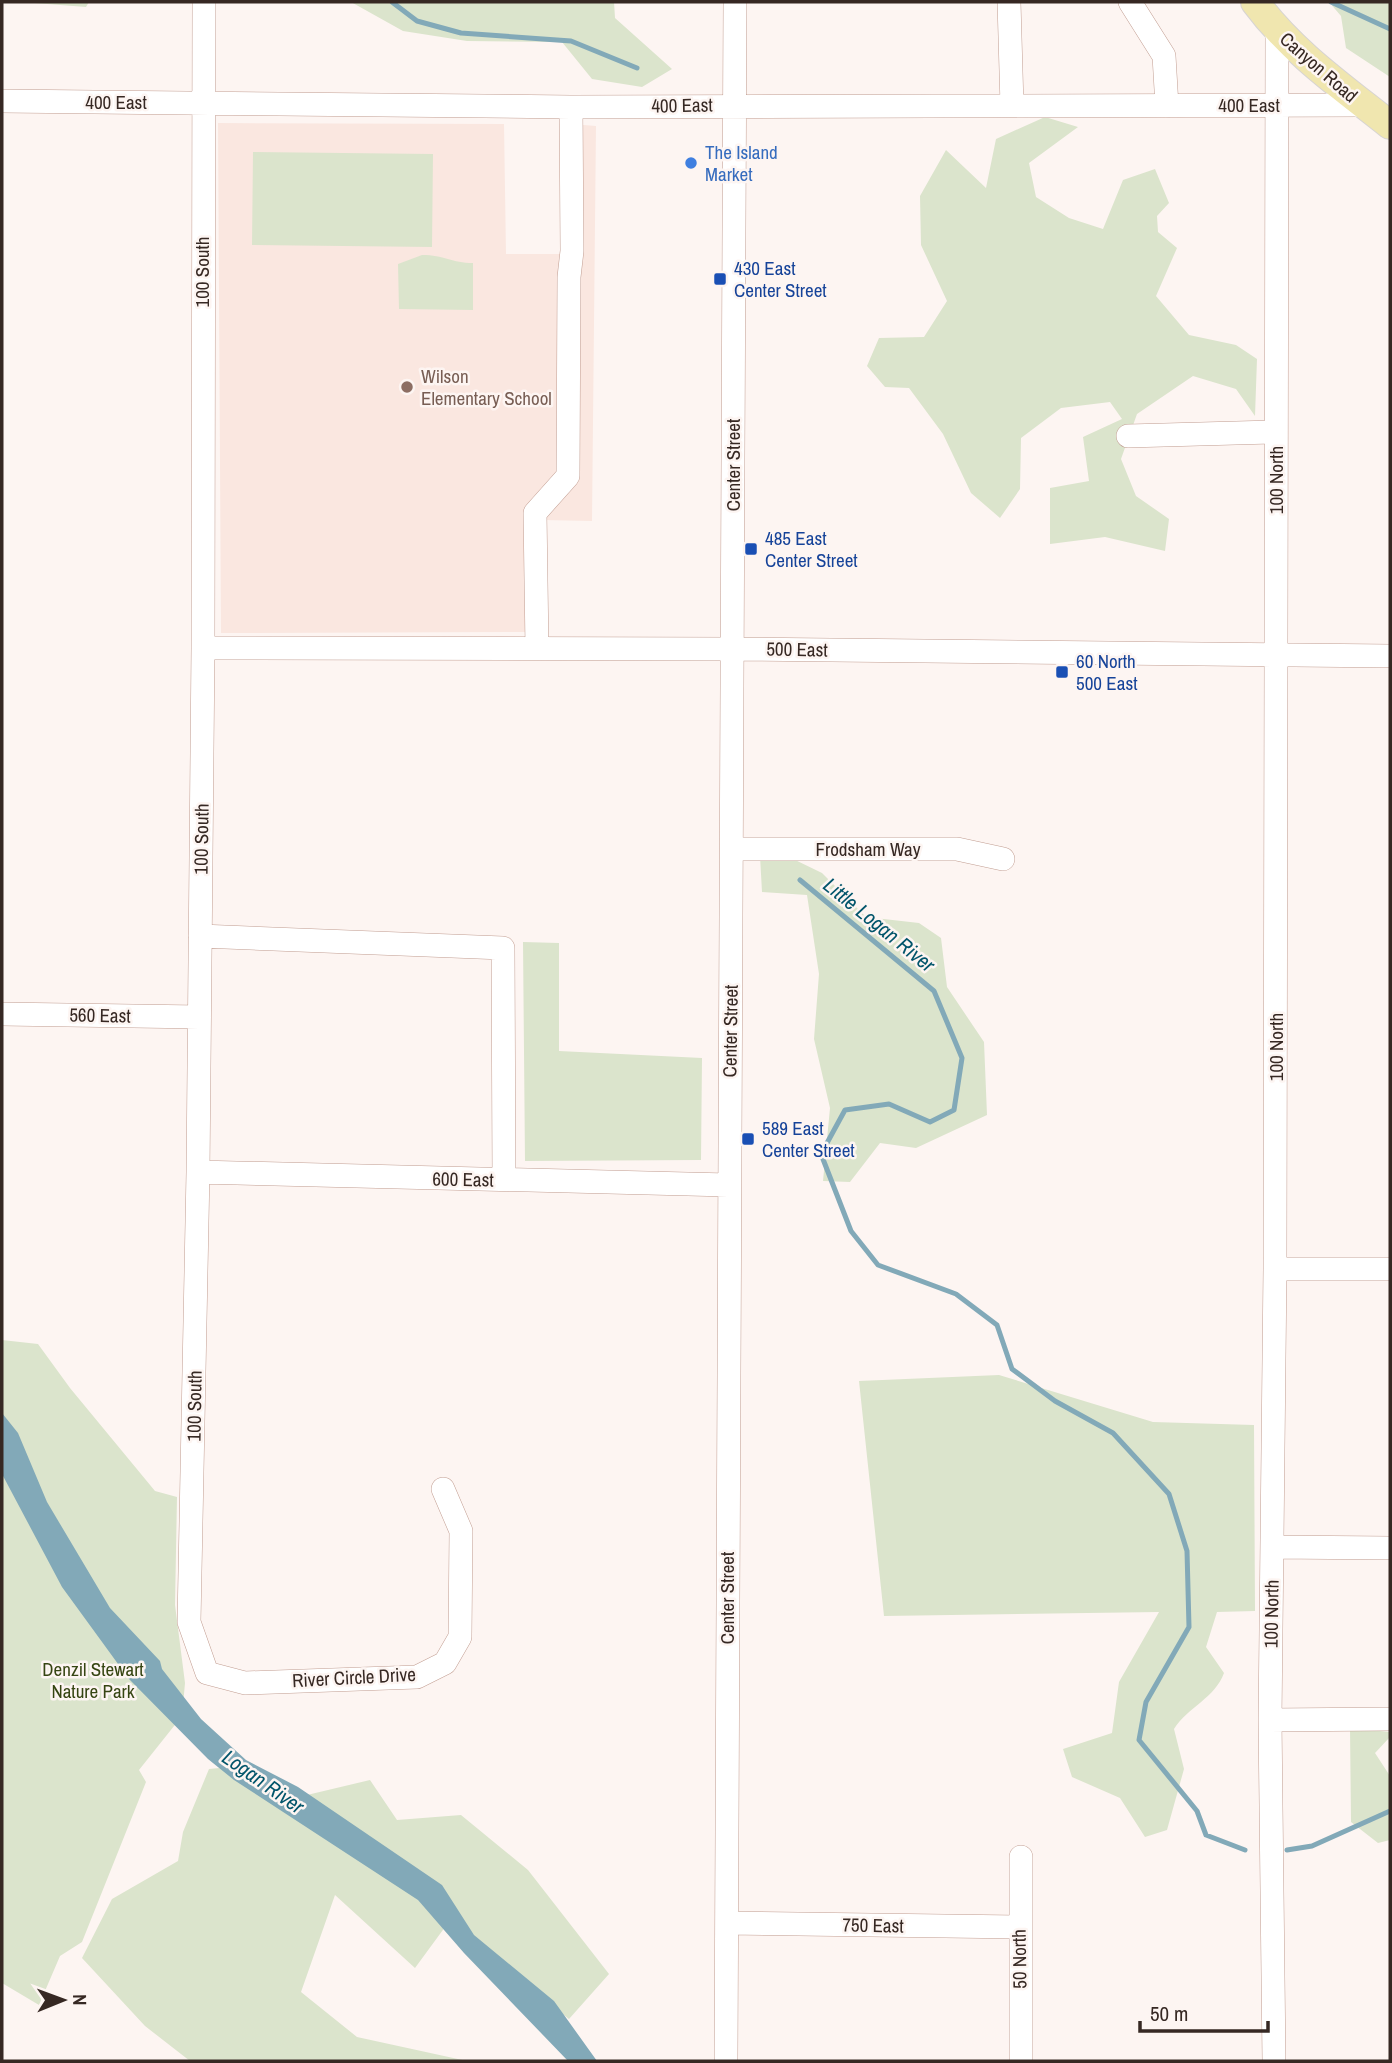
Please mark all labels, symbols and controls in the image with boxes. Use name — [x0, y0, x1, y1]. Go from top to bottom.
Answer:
street label: Canyon Road — [1275, 26, 1363, 108]
street label: 400 East — [85, 89, 147, 115]
street label: 400 East — [651, 91, 714, 119]
street label: 400 East — [1218, 92, 1280, 118]
place label: The Island Market — [705, 139, 778, 187]
marker: The Island Market — [683, 155, 699, 171]
street label: 100 South — [189, 236, 215, 308]
place label: 430 East Center Street — [734, 255, 827, 303]
marker: 430 East Center Street — [712, 271, 728, 287]
place label: Wilson Elementary School — [421, 363, 552, 411]
marker: Wilson Elementary School — [399, 379, 415, 395]
street label: Center Street — [720, 418, 746, 511]
street label: 100 North — [1263, 446, 1289, 514]
place label: 485 East Center Street — [765, 525, 858, 573]
marker: 485 East Center Street — [743, 541, 759, 557]
street label: 500 East — [766, 635, 829, 663]
place label: 60 North 500 East — [1076, 648, 1138, 696]
marker: 60 North 500 East — [1054, 664, 1070, 680]
street label: 100 South — [187, 803, 215, 875]
street label: Frodsham Way — [815, 836, 921, 862]
water label: Little Logan River — [817, 871, 942, 979]
street label: Center Street — [716, 984, 744, 1078]
street label: 560 East — [69, 1001, 132, 1029]
street label: 100 North — [1263, 1013, 1289, 1081]
place label: 589 East Center Street — [762, 1115, 855, 1163]
marker: 589 East Center Street — [740, 1131, 756, 1147]
street label: 600 East — [432, 1165, 495, 1193]
street label: 100 South — [180, 1370, 208, 1442]
street label: Center Street — [714, 1551, 740, 1644]
street label: 100 North — [1257, 1580, 1285, 1648]
park label: Denzil Stewart Nature Park — [42, 1656, 144, 1704]
street label: River Circle Drive — [292, 1661, 416, 1693]
water label: Logan River — [217, 1743, 311, 1821]
street label: 750 East — [842, 1911, 905, 1939]
street label: 50 North — [1005, 1929, 1033, 1989]
north arrow — [28, 1965, 98, 2035]
scale bar — [1140, 1990, 1268, 2034]
text: N — [67, 1994, 93, 2006]
text: 50 m — [1150, 1999, 1188, 2028]

